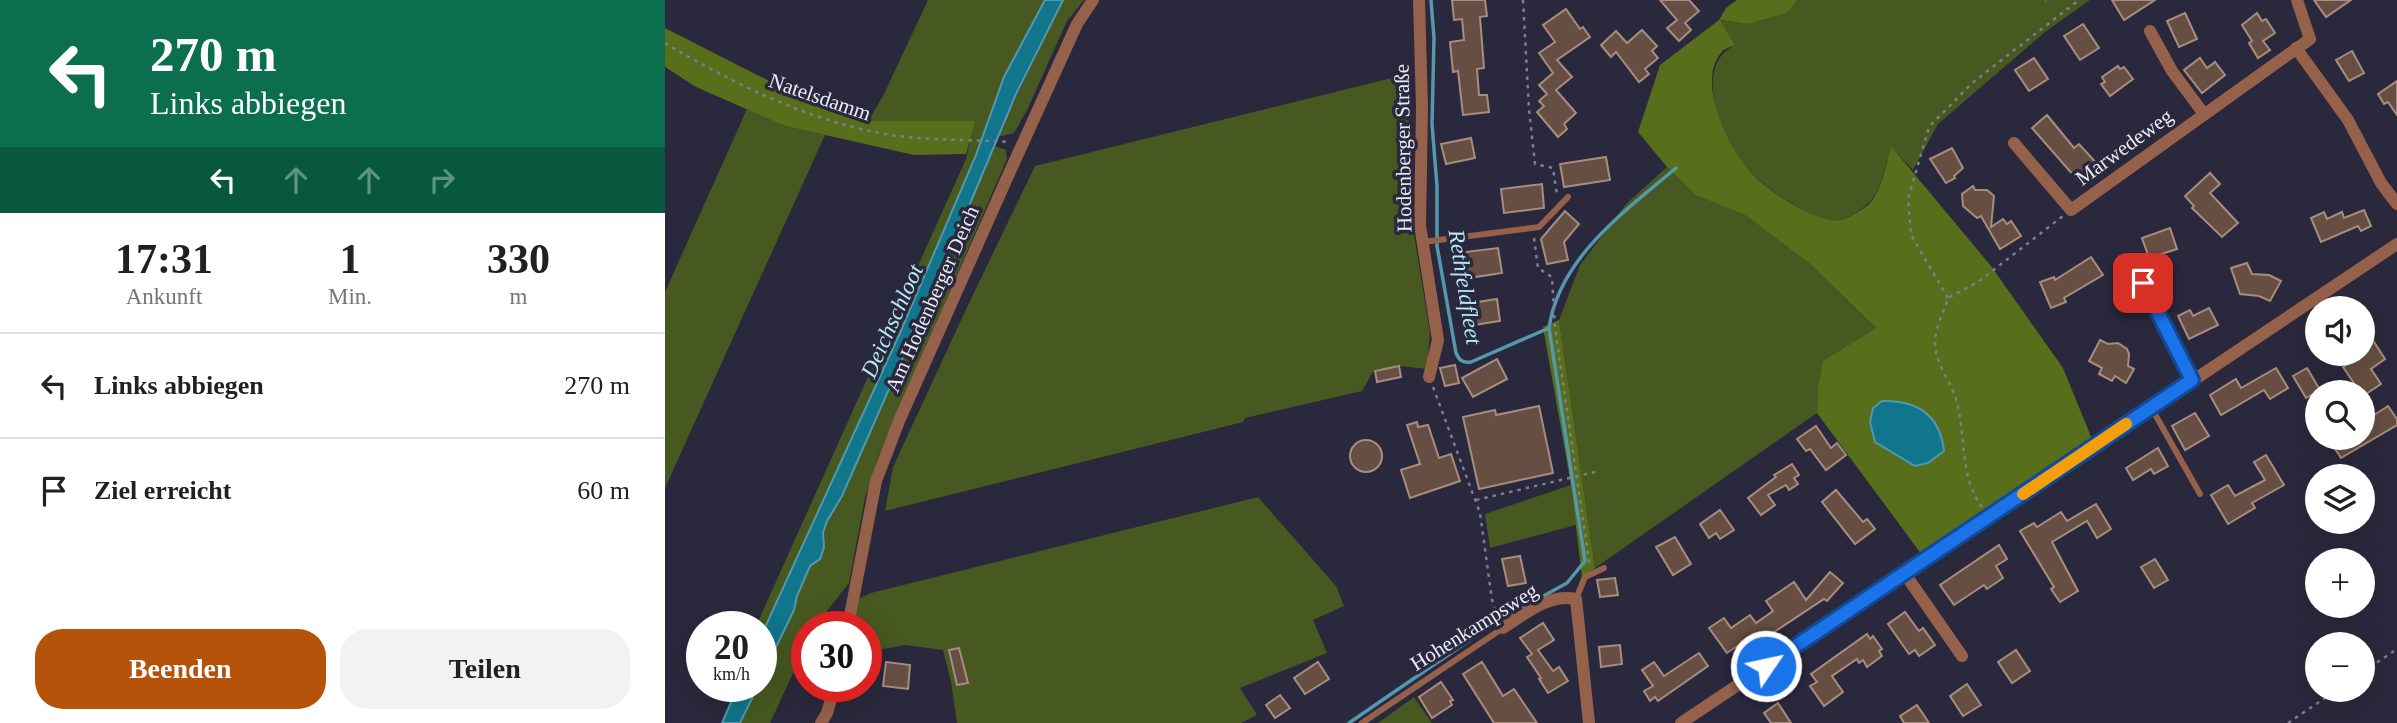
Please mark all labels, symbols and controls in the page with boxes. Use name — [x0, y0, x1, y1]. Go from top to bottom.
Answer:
text: 270 m — [150, 27, 277, 82]
icon: left — [35, 28, 126, 119]
street label: Hodenberger Straße — [1390, 64, 1416, 232]
street label: Natelsdamm — [766, 68, 874, 126]
text: Links abbiegen — [150, 85, 346, 121]
street label: Marwedeweg — [2071, 103, 2178, 190]
icon: left — [204, 161, 242, 199]
icon: ahead — [277, 161, 315, 199]
icon: ahead — [350, 161, 388, 199]
icon: right — [423, 161, 461, 199]
street label: Am Hodenberger Deich — [880, 202, 984, 396]
water label: Rethfeldfleet — [1443, 227, 1487, 347]
text: 17:31 — [115, 236, 213, 282]
text: 1 — [339, 236, 360, 282]
text: 330 — [487, 236, 550, 282]
pin — [2113, 253, 2173, 313]
water label: Deichschloot — [855, 260, 928, 382]
icon: arrive — [2124, 264, 2162, 302]
text: Ankunft — [126, 284, 202, 309]
text: Min. — [328, 284, 372, 309]
text: m — [510, 284, 527, 309]
map controls — [2305, 296, 2375, 702]
button: sound — [2305, 296, 2375, 366]
icon: left — [35, 367, 73, 405]
text: Links abbiegen — [94, 371, 264, 400]
text: 270 m — [564, 371, 630, 400]
button: search — [2305, 380, 2375, 450]
button: layers — [2305, 464, 2375, 534]
icon: arrive — [35, 472, 73, 510]
text: Ziel erreicht — [94, 476, 231, 505]
text: 60 m — [577, 476, 630, 505]
button: + — [2305, 548, 2375, 618]
street label: Hohenkampsweg — [1406, 578, 1543, 676]
speed limit sign: 30 — [791, 611, 882, 702]
text: 20 — [714, 628, 749, 667]
button: Beenden — [35, 629, 326, 709]
button: Teilen — [340, 629, 630, 709]
position arrow — [1729, 629, 1803, 703]
button: − — [2305, 632, 2375, 702]
text: km/h — [713, 664, 750, 684]

